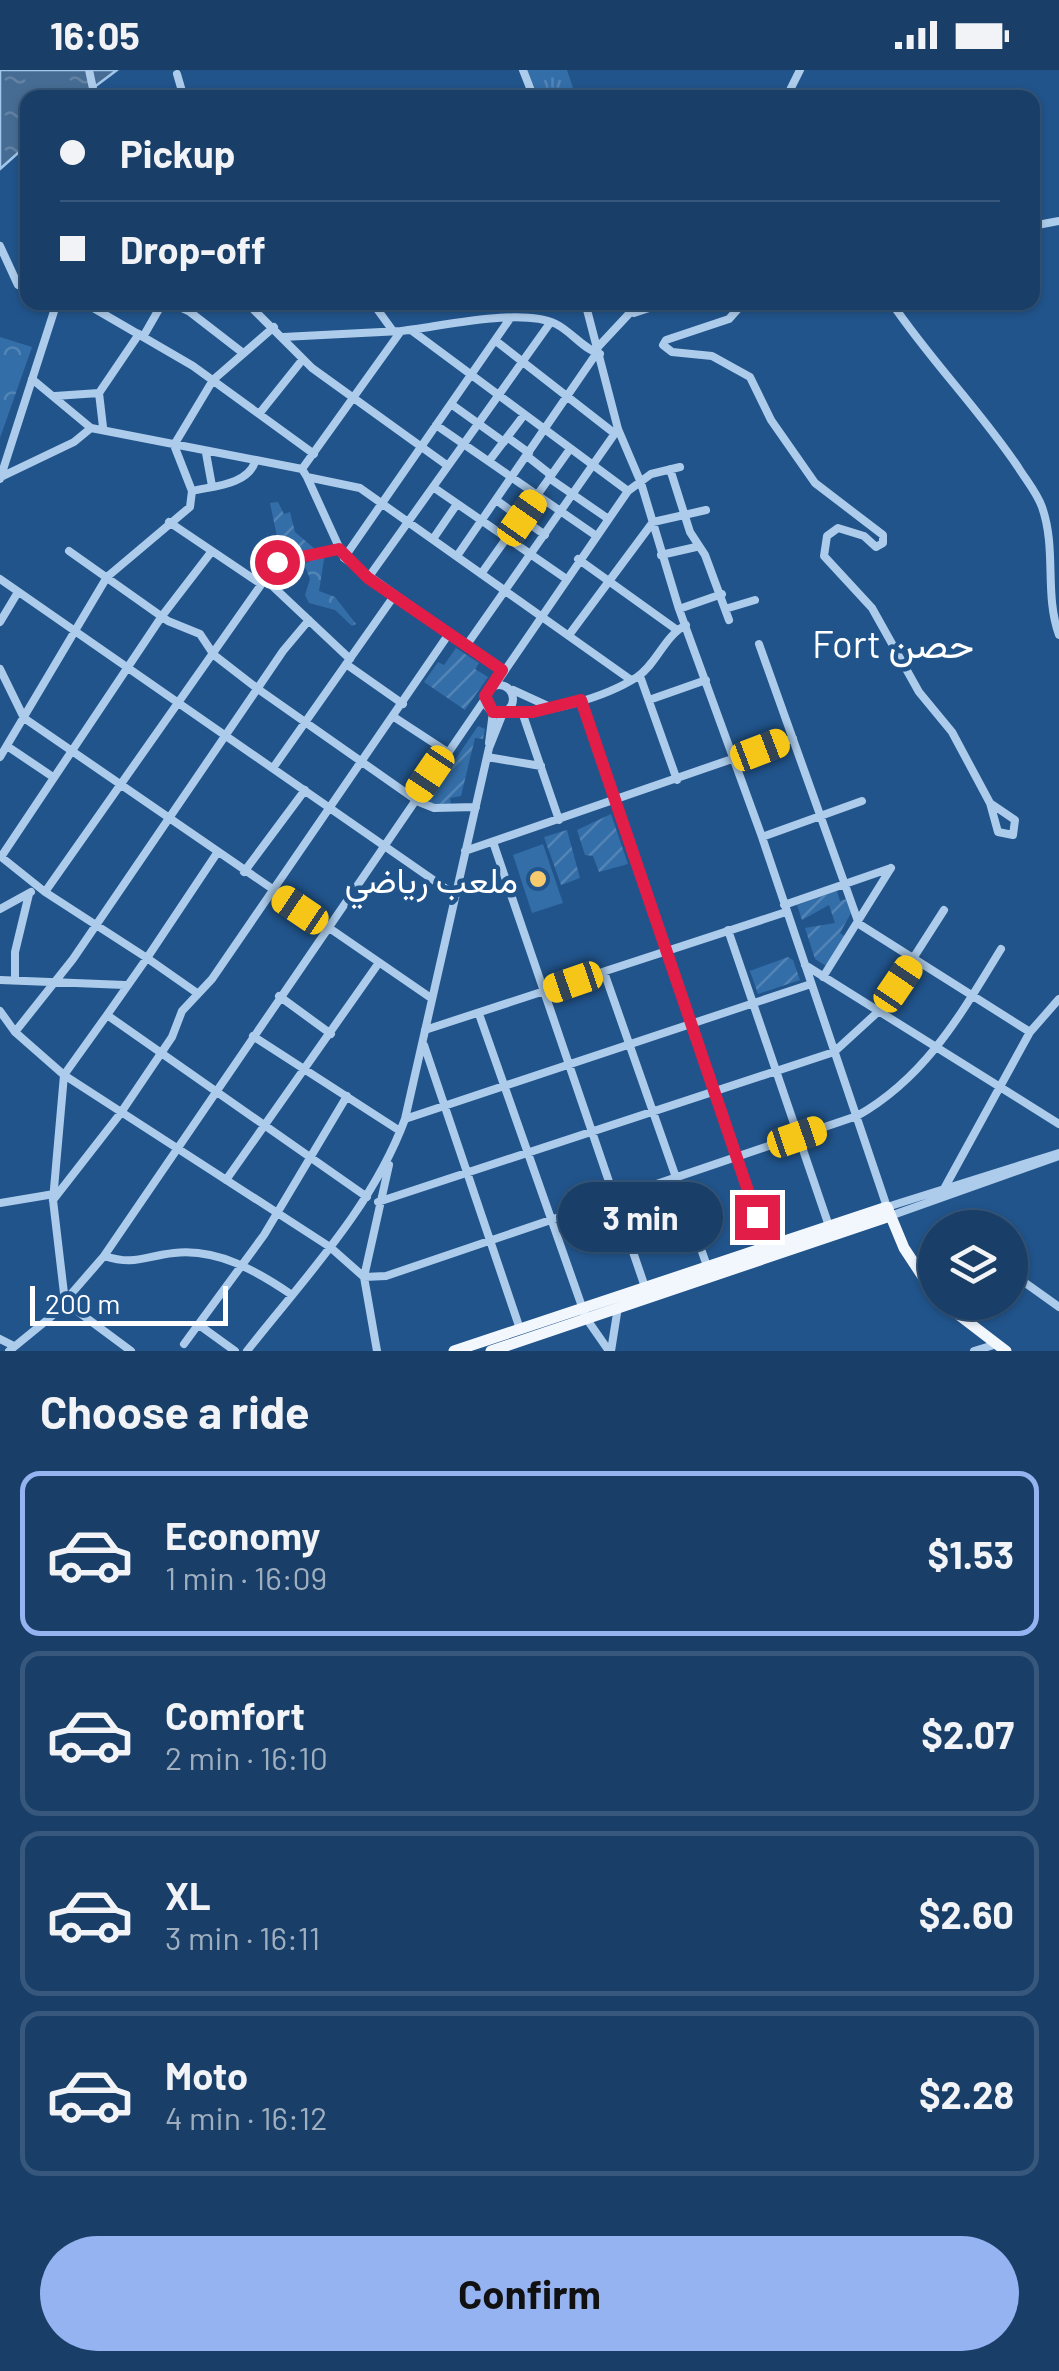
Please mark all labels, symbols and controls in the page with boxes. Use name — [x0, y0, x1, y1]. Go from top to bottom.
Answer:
text: 16:05 — [50, 12, 140, 58]
text: Pickup — [120, 130, 235, 176]
text: Drop-off — [120, 226, 266, 272]
car — [493, 485, 551, 551]
route start — [255, 540, 300, 585]
district label: Fort حصن — [812, 620, 974, 668]
car — [727, 725, 793, 775]
car — [401, 741, 459, 807]
place label: ملعب رياضي — [345, 858, 518, 910]
marker: ملعب رياضي — [527, 868, 549, 890]
car — [267, 881, 333, 939]
car — [869, 951, 927, 1017]
car — [540, 958, 606, 1006]
car — [764, 1113, 830, 1161]
callout: 3 min — [557, 1182, 722, 1252]
route end — [735, 1195, 780, 1240]
text: 3 min — [602, 1198, 679, 1236]
map controls — [918, 1210, 1028, 1320]
button: layers — [918, 1210, 1028, 1320]
scale bar — [30, 1281, 228, 1326]
text: 200 m — [45, 1286, 120, 1320]
text: Choose a ride — [40, 1384, 310, 1438]
icon: car — [45, 1509, 135, 1599]
text: Economy — [165, 1512, 320, 1558]
text: $1.53 — [928, 1531, 1014, 1577]
text: 1 min · 16:09 — [165, 1558, 327, 1596]
icon: car — [45, 1689, 135, 1779]
text: Comfort — [165, 1692, 305, 1738]
text: $2.07 — [921, 1711, 1014, 1757]
text: 2 min · 16:10 — [165, 1738, 328, 1776]
icon: car — [45, 1869, 135, 1959]
text: XL — [165, 1872, 211, 1918]
text: $2.60 — [919, 1891, 1014, 1937]
text: 3 min · 16:11 — [165, 1918, 320, 1956]
icon: car — [45, 2049, 135, 2139]
text: Moto — [165, 2052, 248, 2098]
text: $2.28 — [919, 2071, 1014, 2117]
text: 4 min · 16:12 — [165, 2098, 327, 2136]
button: Confirm — [40, 2236, 1019, 2351]

